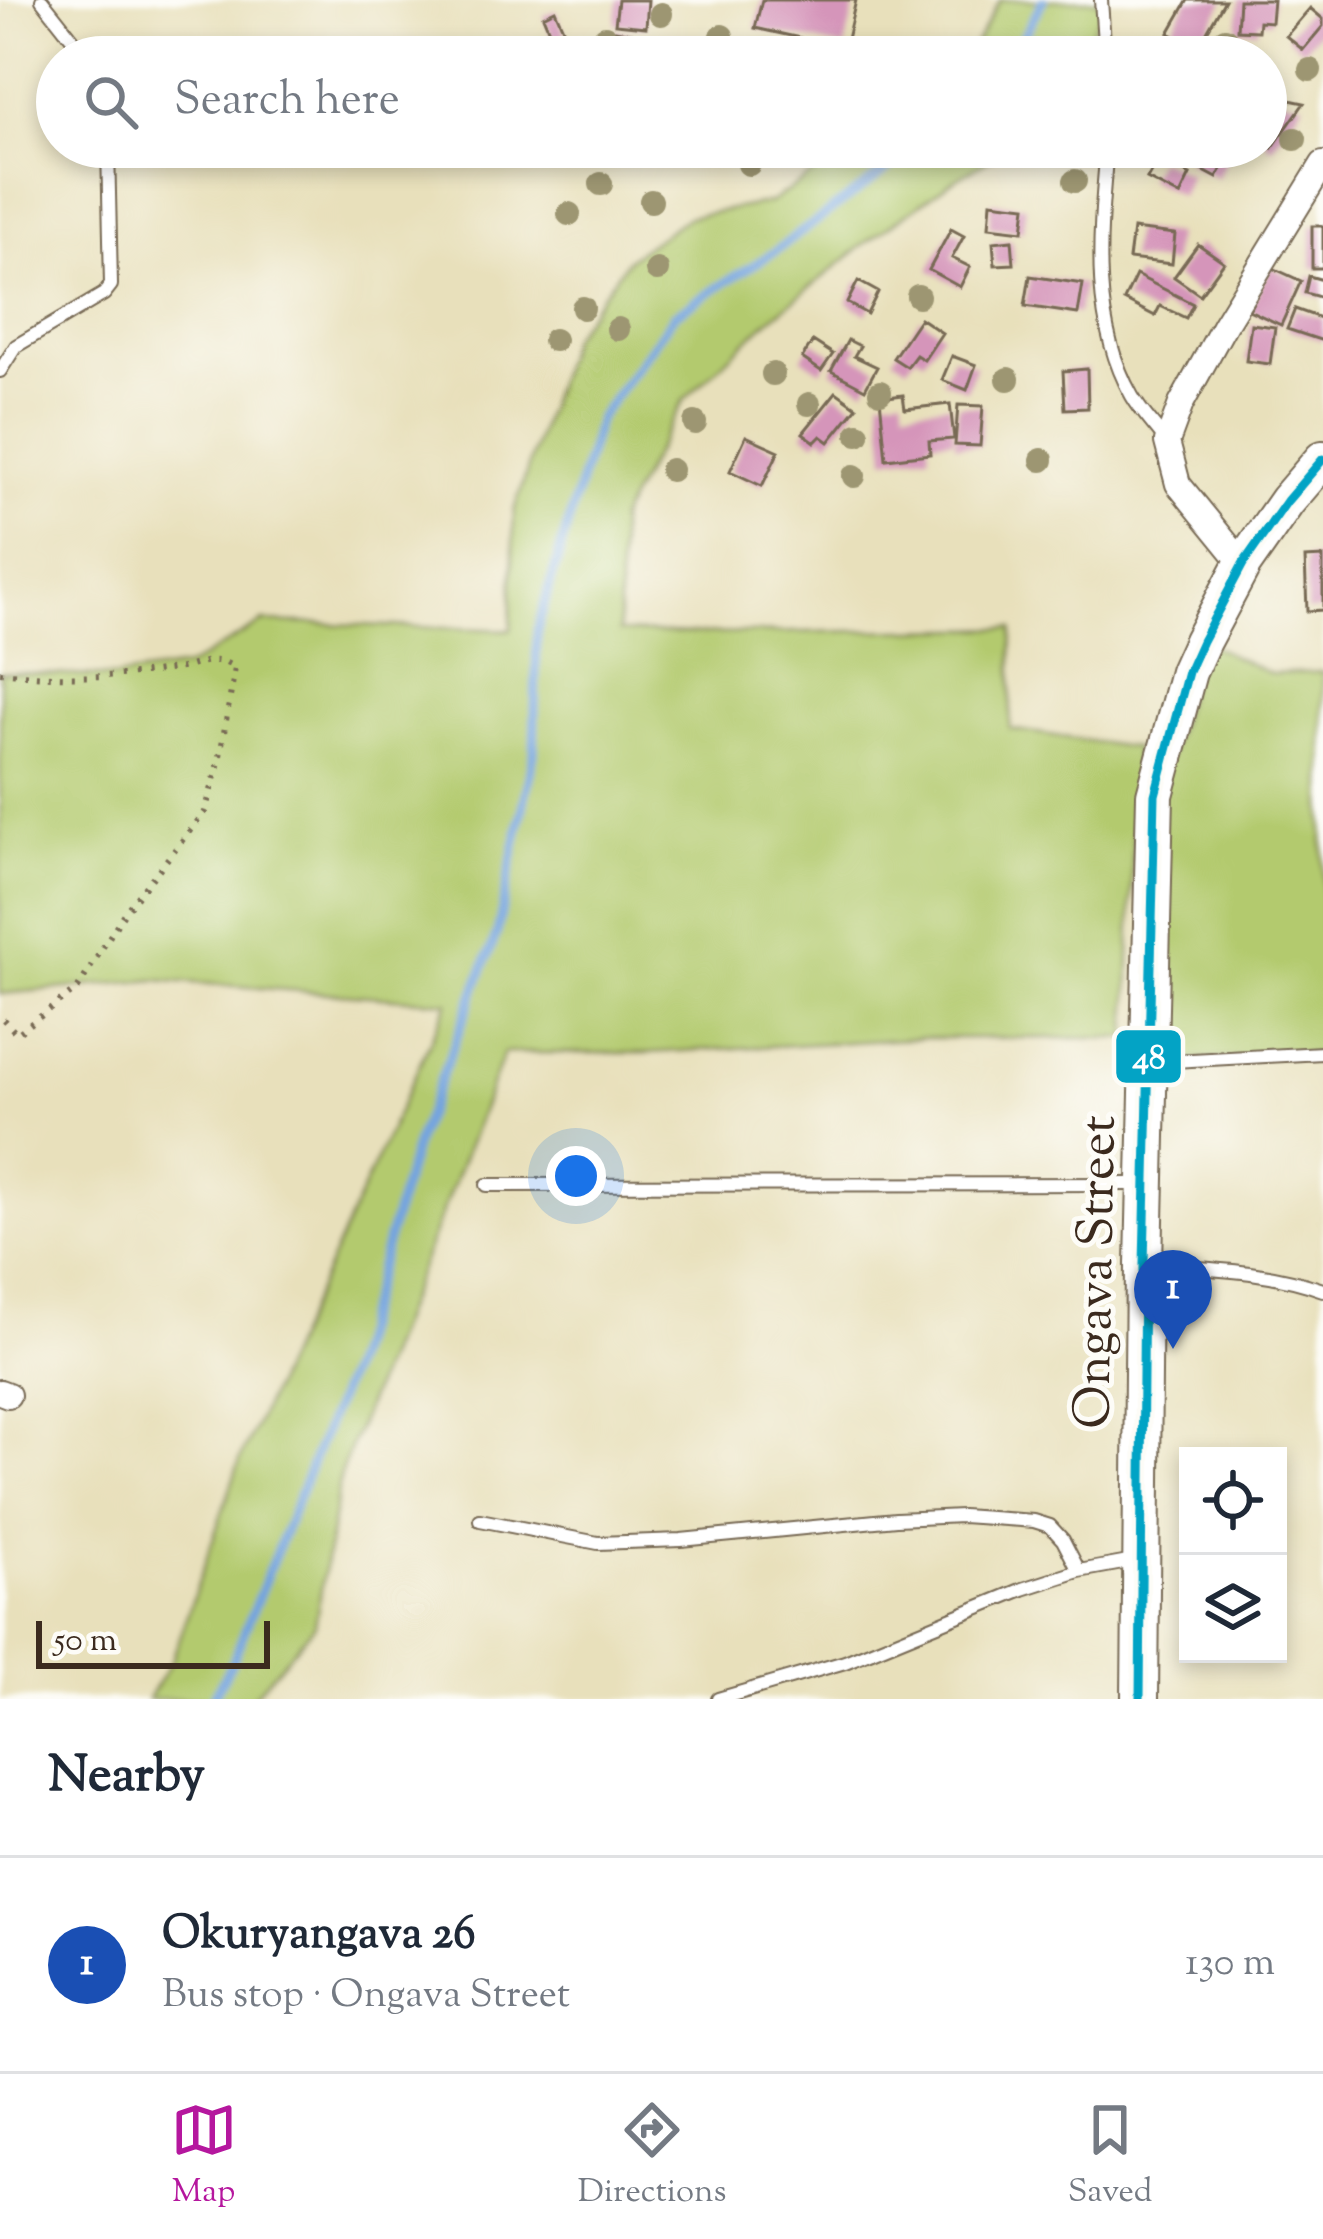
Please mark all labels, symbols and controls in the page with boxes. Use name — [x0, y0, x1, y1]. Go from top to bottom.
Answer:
search box — [36, 36, 1287, 168]
icon: search — [78, 69, 144, 135]
text: Search here — [174, 70, 400, 135]
line badge: 48 — [1114, 1028, 1183, 1085]
text: 48 — [1131, 1036, 1166, 1084]
street label: Ongava Street — [1059, 1115, 1138, 1429]
your location — [546, 1146, 606, 1206]
pin: 1 — [1134, 1250, 1212, 1349]
map controls — [1179, 1447, 1287, 1663]
button: locate — [1179, 1447, 1287, 1555]
button: layers — [1179, 1555, 1287, 1663]
scale bar — [36, 1615, 270, 1668]
text: 50 m — [54, 1618, 117, 1666]
text: Nearby — [48, 1741, 205, 1814]
text: Okuryangava 26 — [162, 1904, 476, 1969]
text: 1 — [80, 1937, 94, 1993]
text: 130 m — [1185, 1937, 1275, 1993]
text: Bus stop · Ongava Street — [162, 1969, 570, 2025]
tab: Map — [171, 2097, 237, 2217]
tab: Directions — [578, 2097, 727, 2217]
tab: Saved — [1068, 2097, 1152, 2217]

